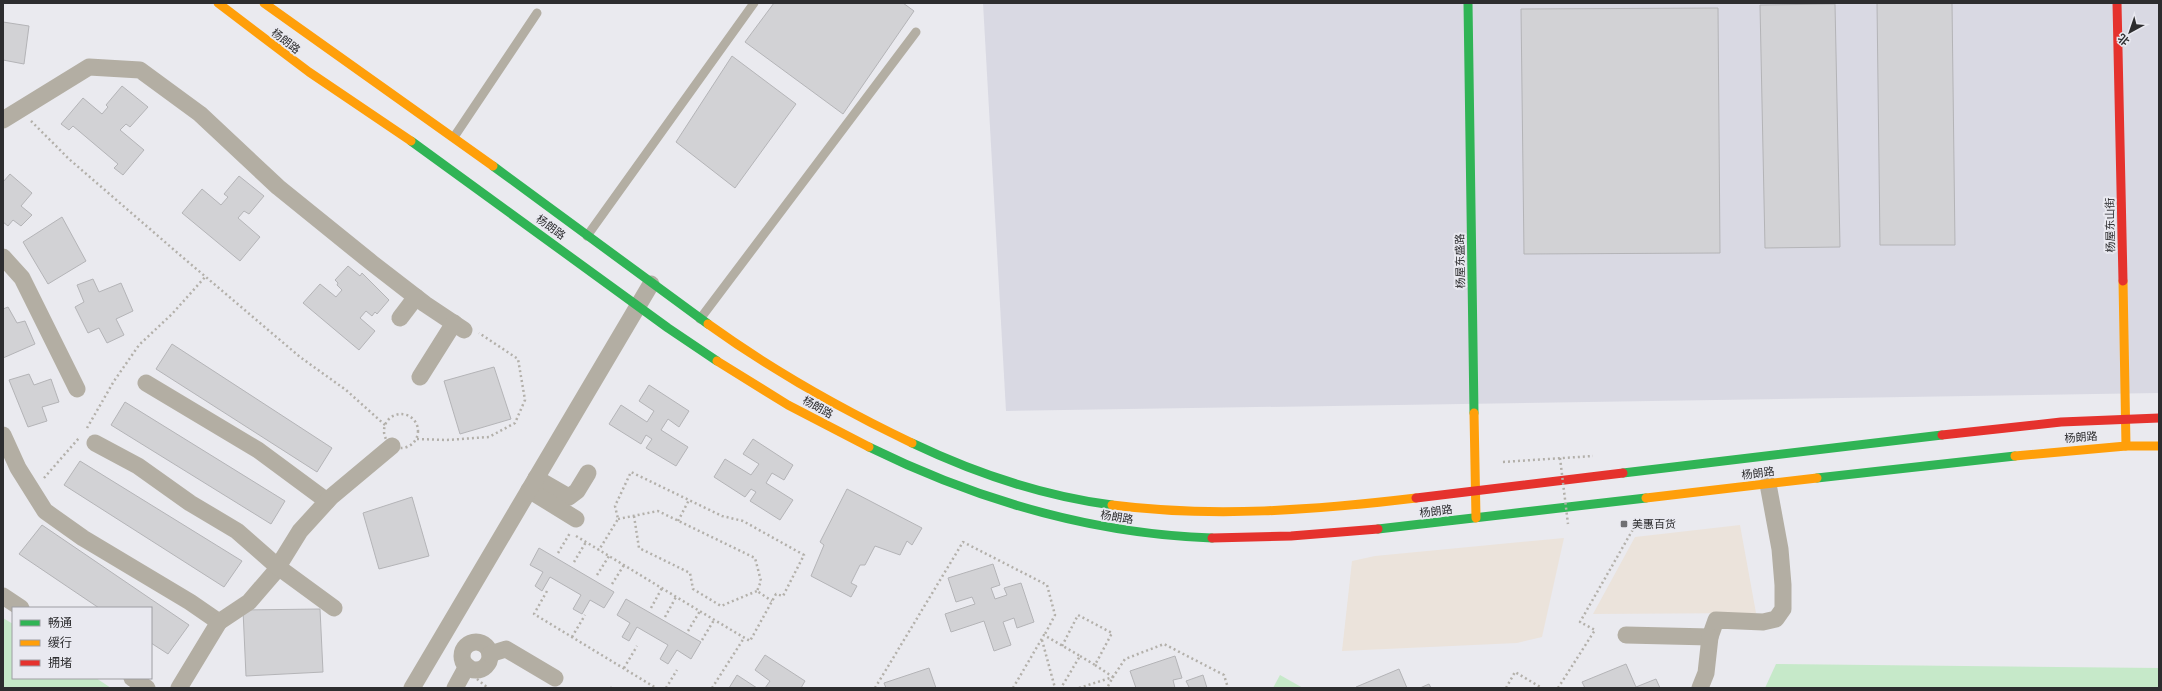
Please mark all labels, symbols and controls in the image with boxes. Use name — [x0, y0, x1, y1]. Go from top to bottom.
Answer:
north arrow — [2110, 12, 2150, 52]
street label: 杨朗路 — [269, 26, 303, 56]
text: 北 — [2116, 32, 2132, 48]
street label: 杨屋东山街 — [2104, 197, 2116, 253]
street label: 杨朗路 — [534, 212, 568, 242]
street label: 杨屋东盛路 — [1454, 233, 1466, 289]
street label: 杨朗路 — [801, 394, 835, 420]
street label: 杨朗路 — [2064, 430, 2098, 444]
street label: 杨朗路 — [1741, 465, 1775, 481]
street label: 杨朗路 — [1419, 503, 1453, 519]
street label: 杨朗路 — [1100, 508, 1134, 526]
place label: 美惠百货 — [1632, 518, 1676, 530]
marker: 美惠百货 — [1619, 519, 1629, 529]
legend — [12, 607, 152, 679]
text: 畅通 — [48, 616, 72, 629]
text: 缓行 — [48, 636, 72, 649]
text: 拥堵 — [48, 656, 72, 669]

